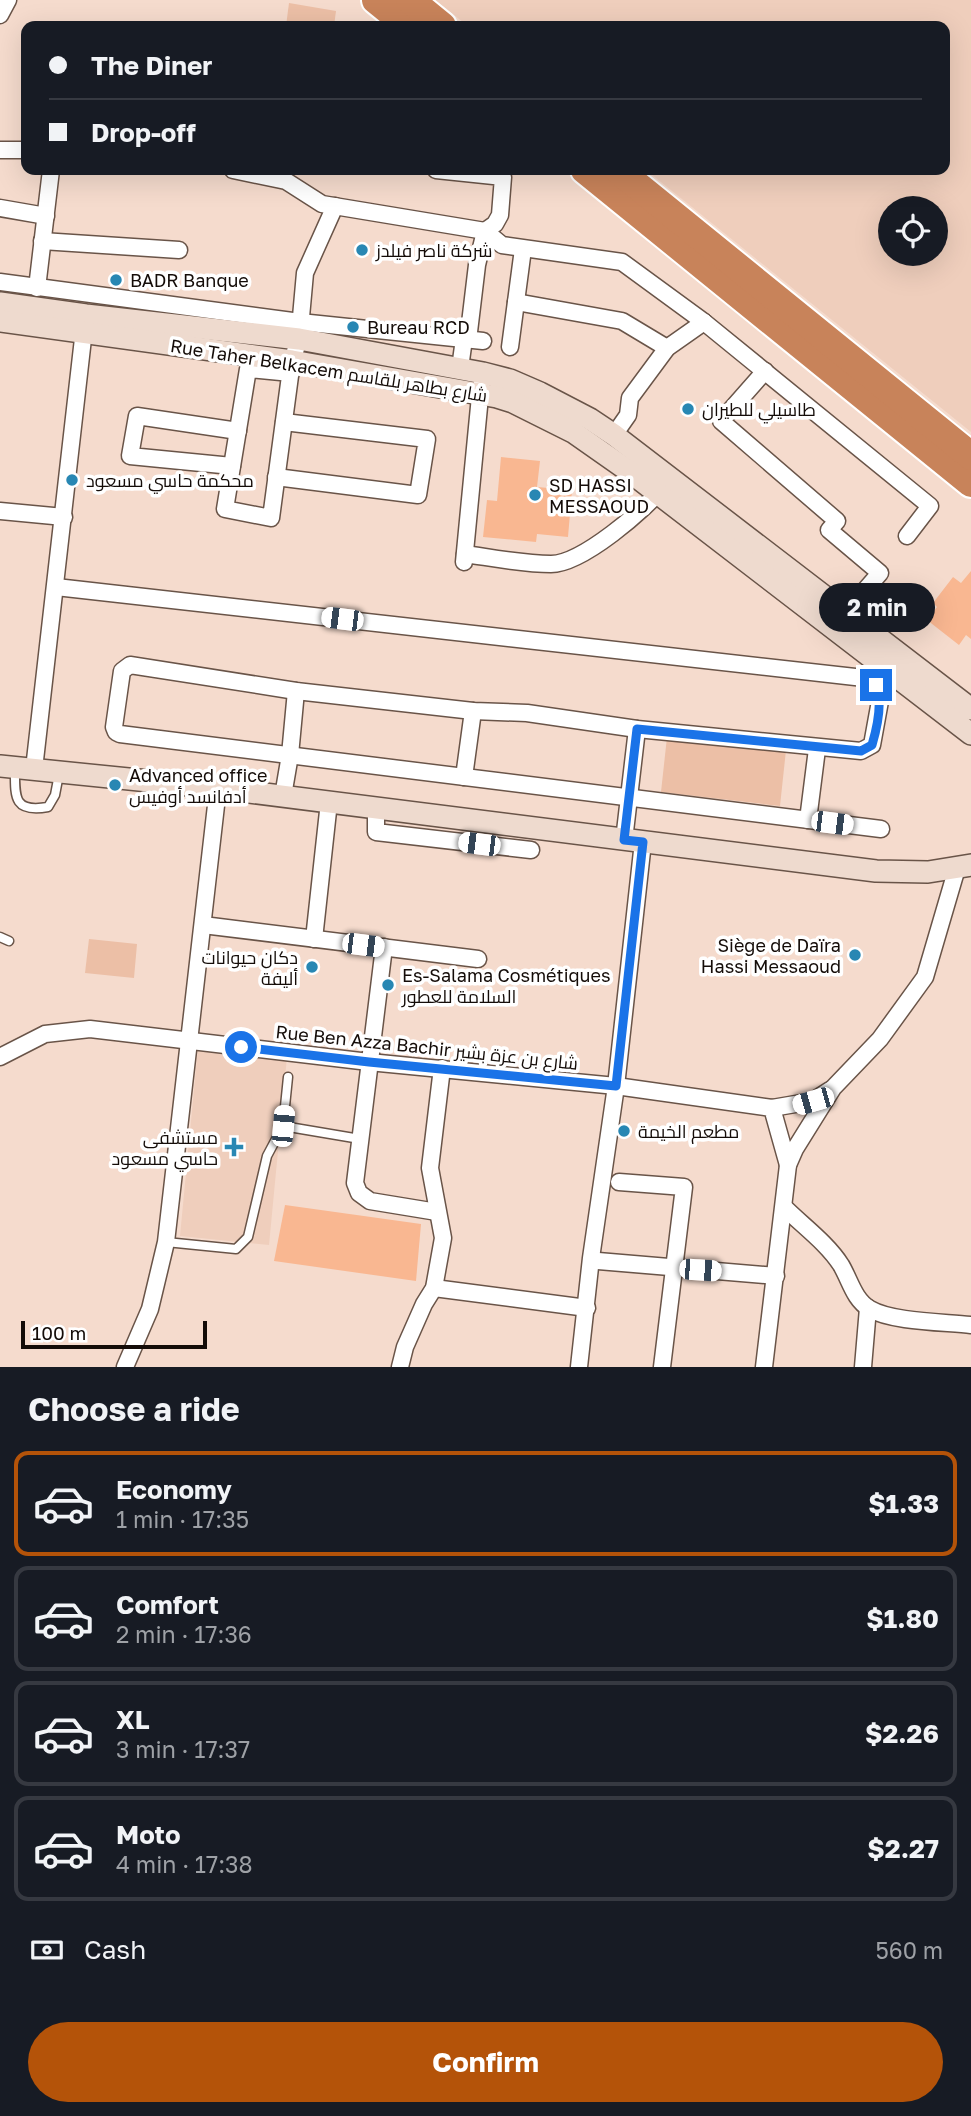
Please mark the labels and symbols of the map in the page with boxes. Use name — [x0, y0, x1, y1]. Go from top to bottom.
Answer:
place label: شركة ناصر فيلدز — [375, 239, 492, 262]
marker: شركة ناصر فيلدز — [354, 242, 370, 258]
place label: BADR Banque — [130, 269, 249, 291]
marker: BADR Banque — [108, 272, 124, 288]
place label: Bureau RCD — [367, 316, 470, 338]
marker: Bureau RCD — [345, 319, 361, 335]
street label: Rue Taher Belkacem شارع بطاهر بلقاسم — [169, 334, 489, 408]
place label: طاسيلي للطيران — [702, 398, 816, 424]
marker: طاسيلي للطيران — [680, 401, 696, 417]
place label: محكمة حاسي مسعود — [86, 469, 254, 494]
marker: محكمة حاسي مسعود — [64, 472, 80, 488]
place label: SD HASSI MESSAOUD — [549, 474, 649, 517]
marker: SD HASSI MESSAOUD — [527, 487, 543, 503]
callout: 2 min — [818, 584, 934, 632]
car — [320, 606, 365, 632]
route end — [860, 669, 892, 701]
place label: Advanced office أدفانسد أوفيس — [129, 764, 268, 808]
marker: Advanced office أدفانسد أوفيس — [107, 777, 123, 793]
car — [810, 810, 855, 836]
car — [457, 831, 502, 857]
car — [341, 932, 386, 958]
place label: Siège de Daïra Hassi Messaoud — [701, 934, 841, 977]
place label: دكان حيوانات أليفة — [201, 946, 298, 989]
marker: Siège de Daïra Hassi Messaoud — [847, 947, 863, 963]
marker: دكان حيوانات أليفة — [304, 959, 320, 975]
place label: Es-Salama Cosmétiques السلامة للعطور — [401, 964, 611, 1008]
marker: Es-Salama Cosmétiques السلامة للعطور — [380, 977, 396, 993]
street label: Rue Ben Azza Bachir شارع بن عزة بشير — [274, 1020, 579, 1076]
route start — [225, 1031, 257, 1063]
car — [790, 1085, 837, 1117]
car — [271, 1104, 296, 1148]
place label: مطعم الخيمة — [638, 1120, 739, 1144]
marker: مطعم الخيمة — [616, 1123, 632, 1139]
place label: مستشفى حاسي مسعود — [112, 1126, 218, 1172]
marker: مستشفى حاسي مسعود — [224, 1137, 244, 1157]
car — [679, 1258, 722, 1282]
scale bar — [21, 1318, 206, 1350]

